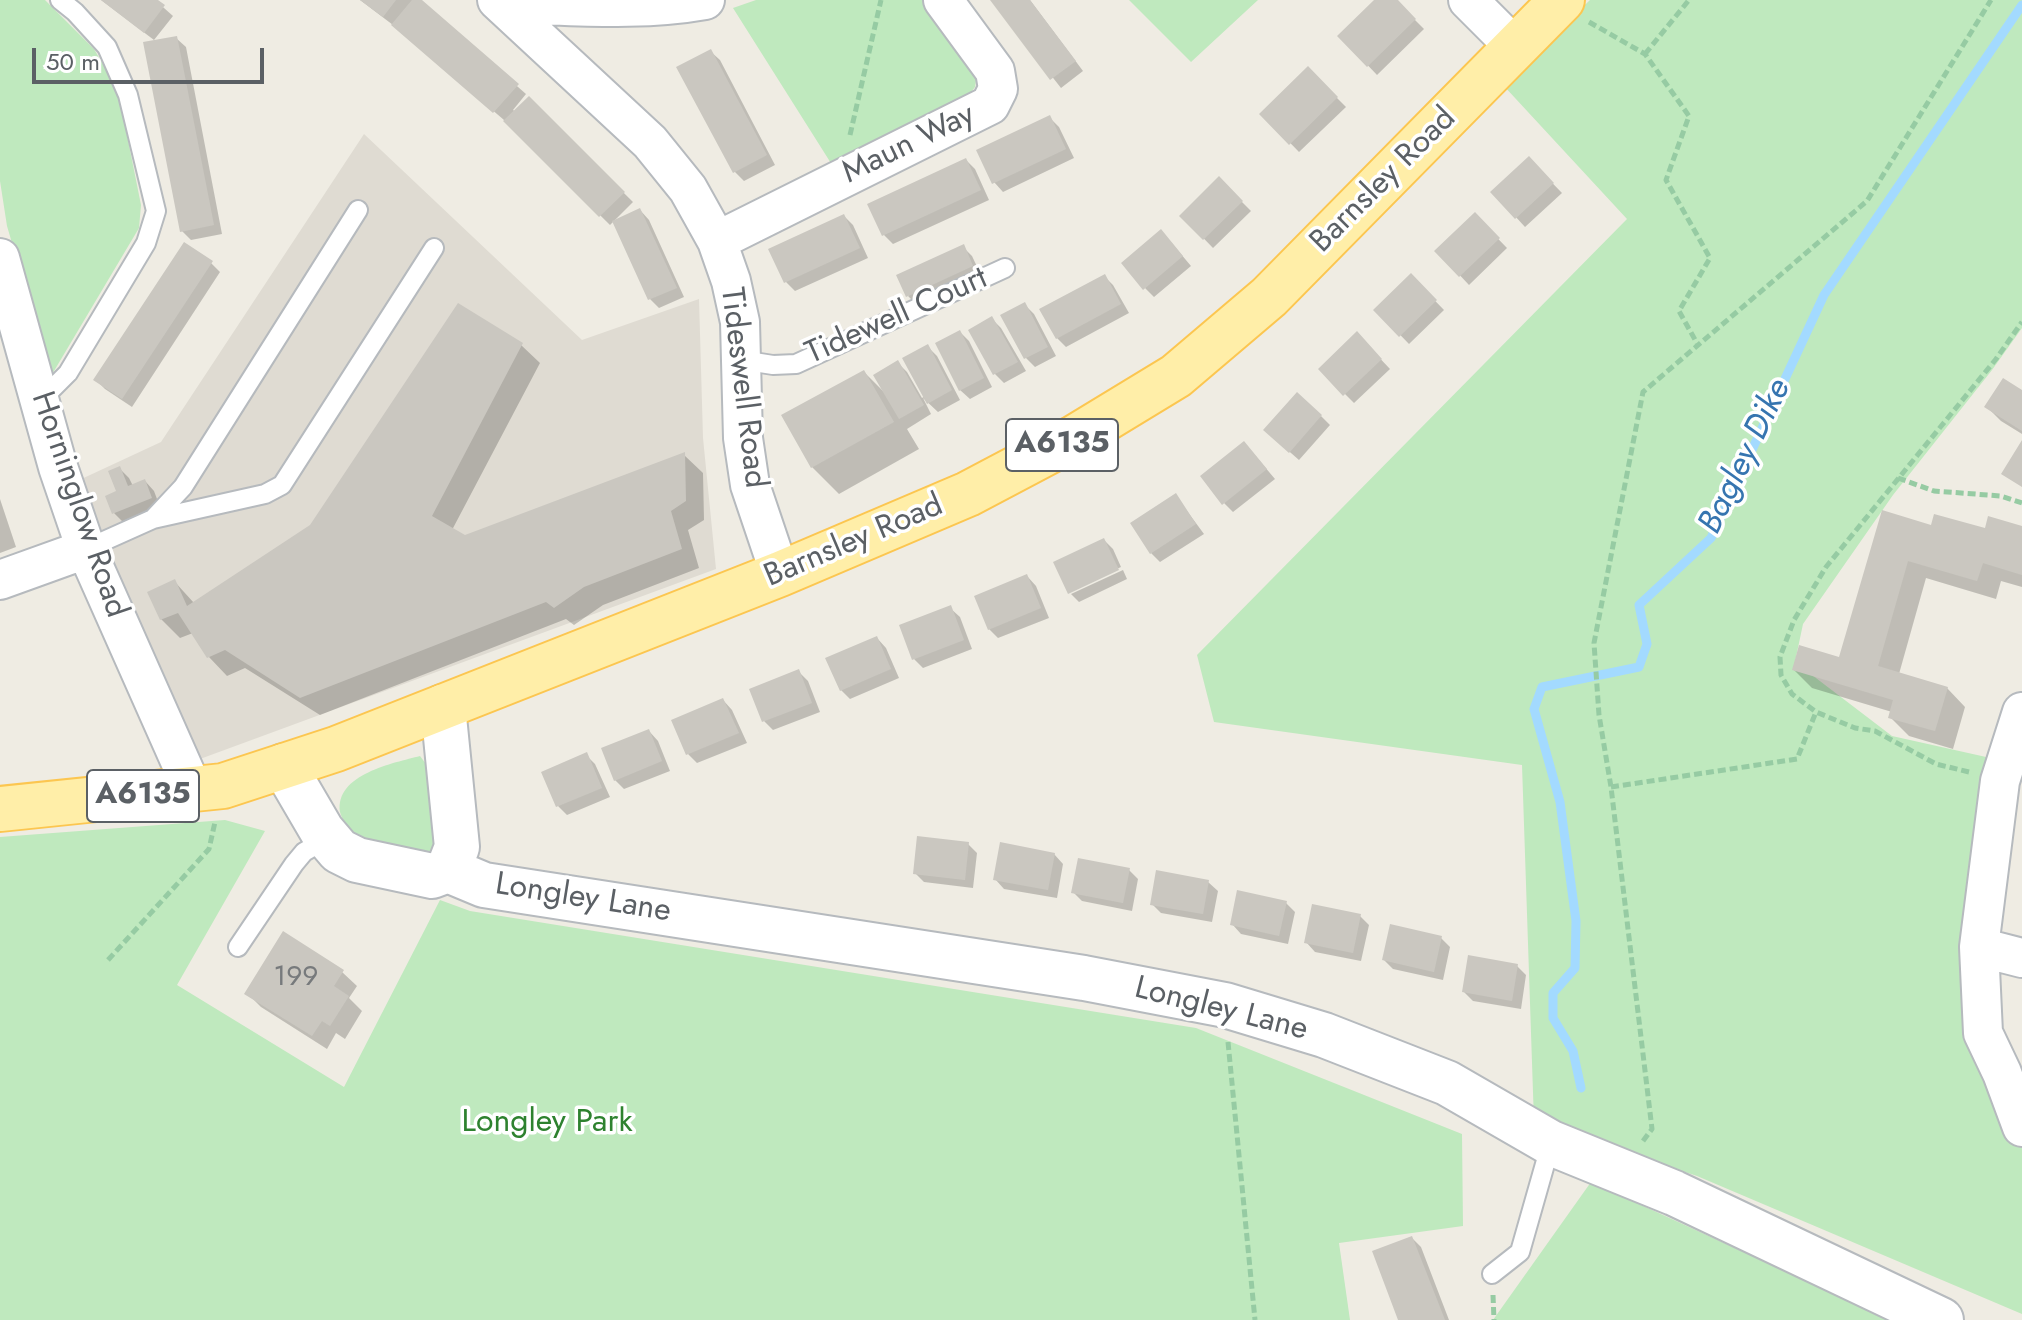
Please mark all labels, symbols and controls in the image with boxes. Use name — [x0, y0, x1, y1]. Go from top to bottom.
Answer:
scale bar — [36, 32, 268, 82]
text: 50 m — [46, 44, 100, 79]
street label: Maun Way — [837, 97, 981, 193]
street label: Barnsley Road — [1303, 100, 1465, 262]
street label: Tidewell Court — [800, 260, 994, 374]
street label: Tideswell Road — [711, 286, 773, 490]
water label: Bagley Dike — [1691, 373, 1801, 541]
street label: Horninglow Road — [21, 387, 135, 623]
road number: A6135 — [1006, 419, 1118, 471]
street label: Barnsley Road — [759, 487, 949, 597]
road number: A6135 — [87, 770, 199, 822]
street label: Longley Lane — [493, 866, 673, 932]
house number: 199 — [274, 961, 318, 995]
street label: Longley Lane — [1130, 970, 1312, 1050]
park label: Longley Park — [462, 1104, 632, 1142]

